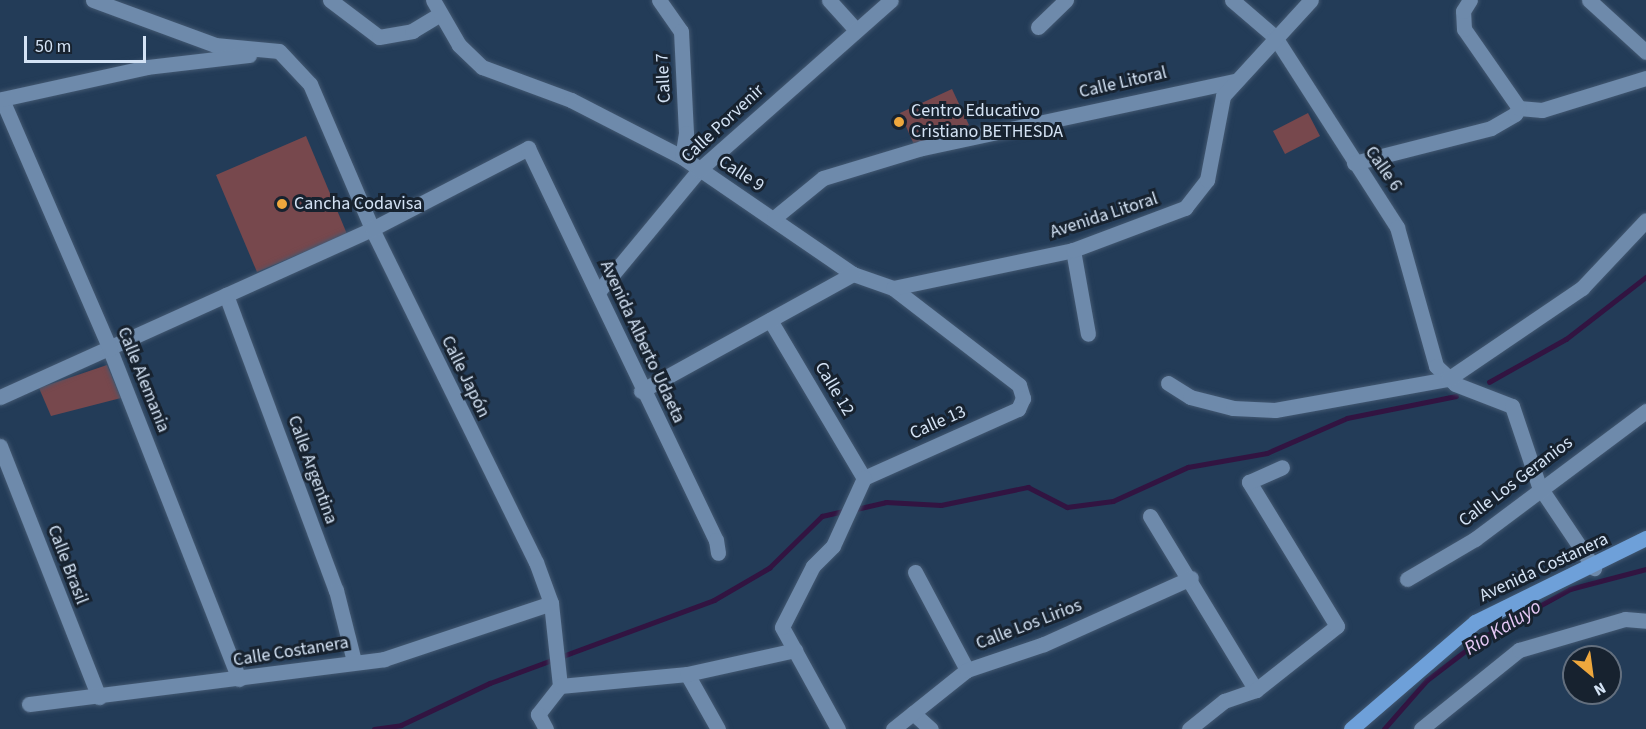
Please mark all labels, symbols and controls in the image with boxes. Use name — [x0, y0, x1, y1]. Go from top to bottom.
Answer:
scale bar — [27, 24, 148, 62]
text: 50 m — [35, 34, 71, 59]
street label: Calle 7 — [652, 52, 676, 104]
street label: Calle Litoral — [1077, 62, 1169, 104]
street label: Calle Porvenir — [677, 80, 769, 168]
place label: Centro Educativo Cristiano BETHESDA — [911, 101, 1063, 144]
marker: Centro Educativo Cristiano BETHESDA — [892, 115, 906, 129]
street label: Calle 6 — [1360, 142, 1406, 196]
street label: Calle 9 — [714, 151, 768, 197]
street label: Avenida Litoral — [1047, 188, 1161, 244]
place label: Cancha Codavisa — [294, 193, 422, 215]
marker: Cancha Codavisa — [275, 197, 289, 211]
street label: Avenida Alberto Udaeta — [595, 257, 689, 427]
street label: Calle Alemania — [112, 324, 174, 436]
street label: Calle Japón — [436, 333, 494, 421]
street label: Calle 12 — [810, 358, 858, 420]
street label: Calle 13 — [907, 401, 969, 445]
street label: Calle Argentina — [282, 413, 342, 527]
street label: Calle Los Geranios — [1455, 432, 1577, 532]
street label: Calle Brasil — [42, 522, 92, 608]
street label: Avenida Costanera — [1476, 529, 1612, 607]
street label: Calle Los Lirios — [973, 595, 1085, 655]
water label: Rio Kaluyo — [1460, 595, 1546, 661]
street label: Calle Costanera — [232, 632, 350, 672]
north arrow — [1562, 645, 1622, 705]
text: N — [1590, 677, 1610, 701]

